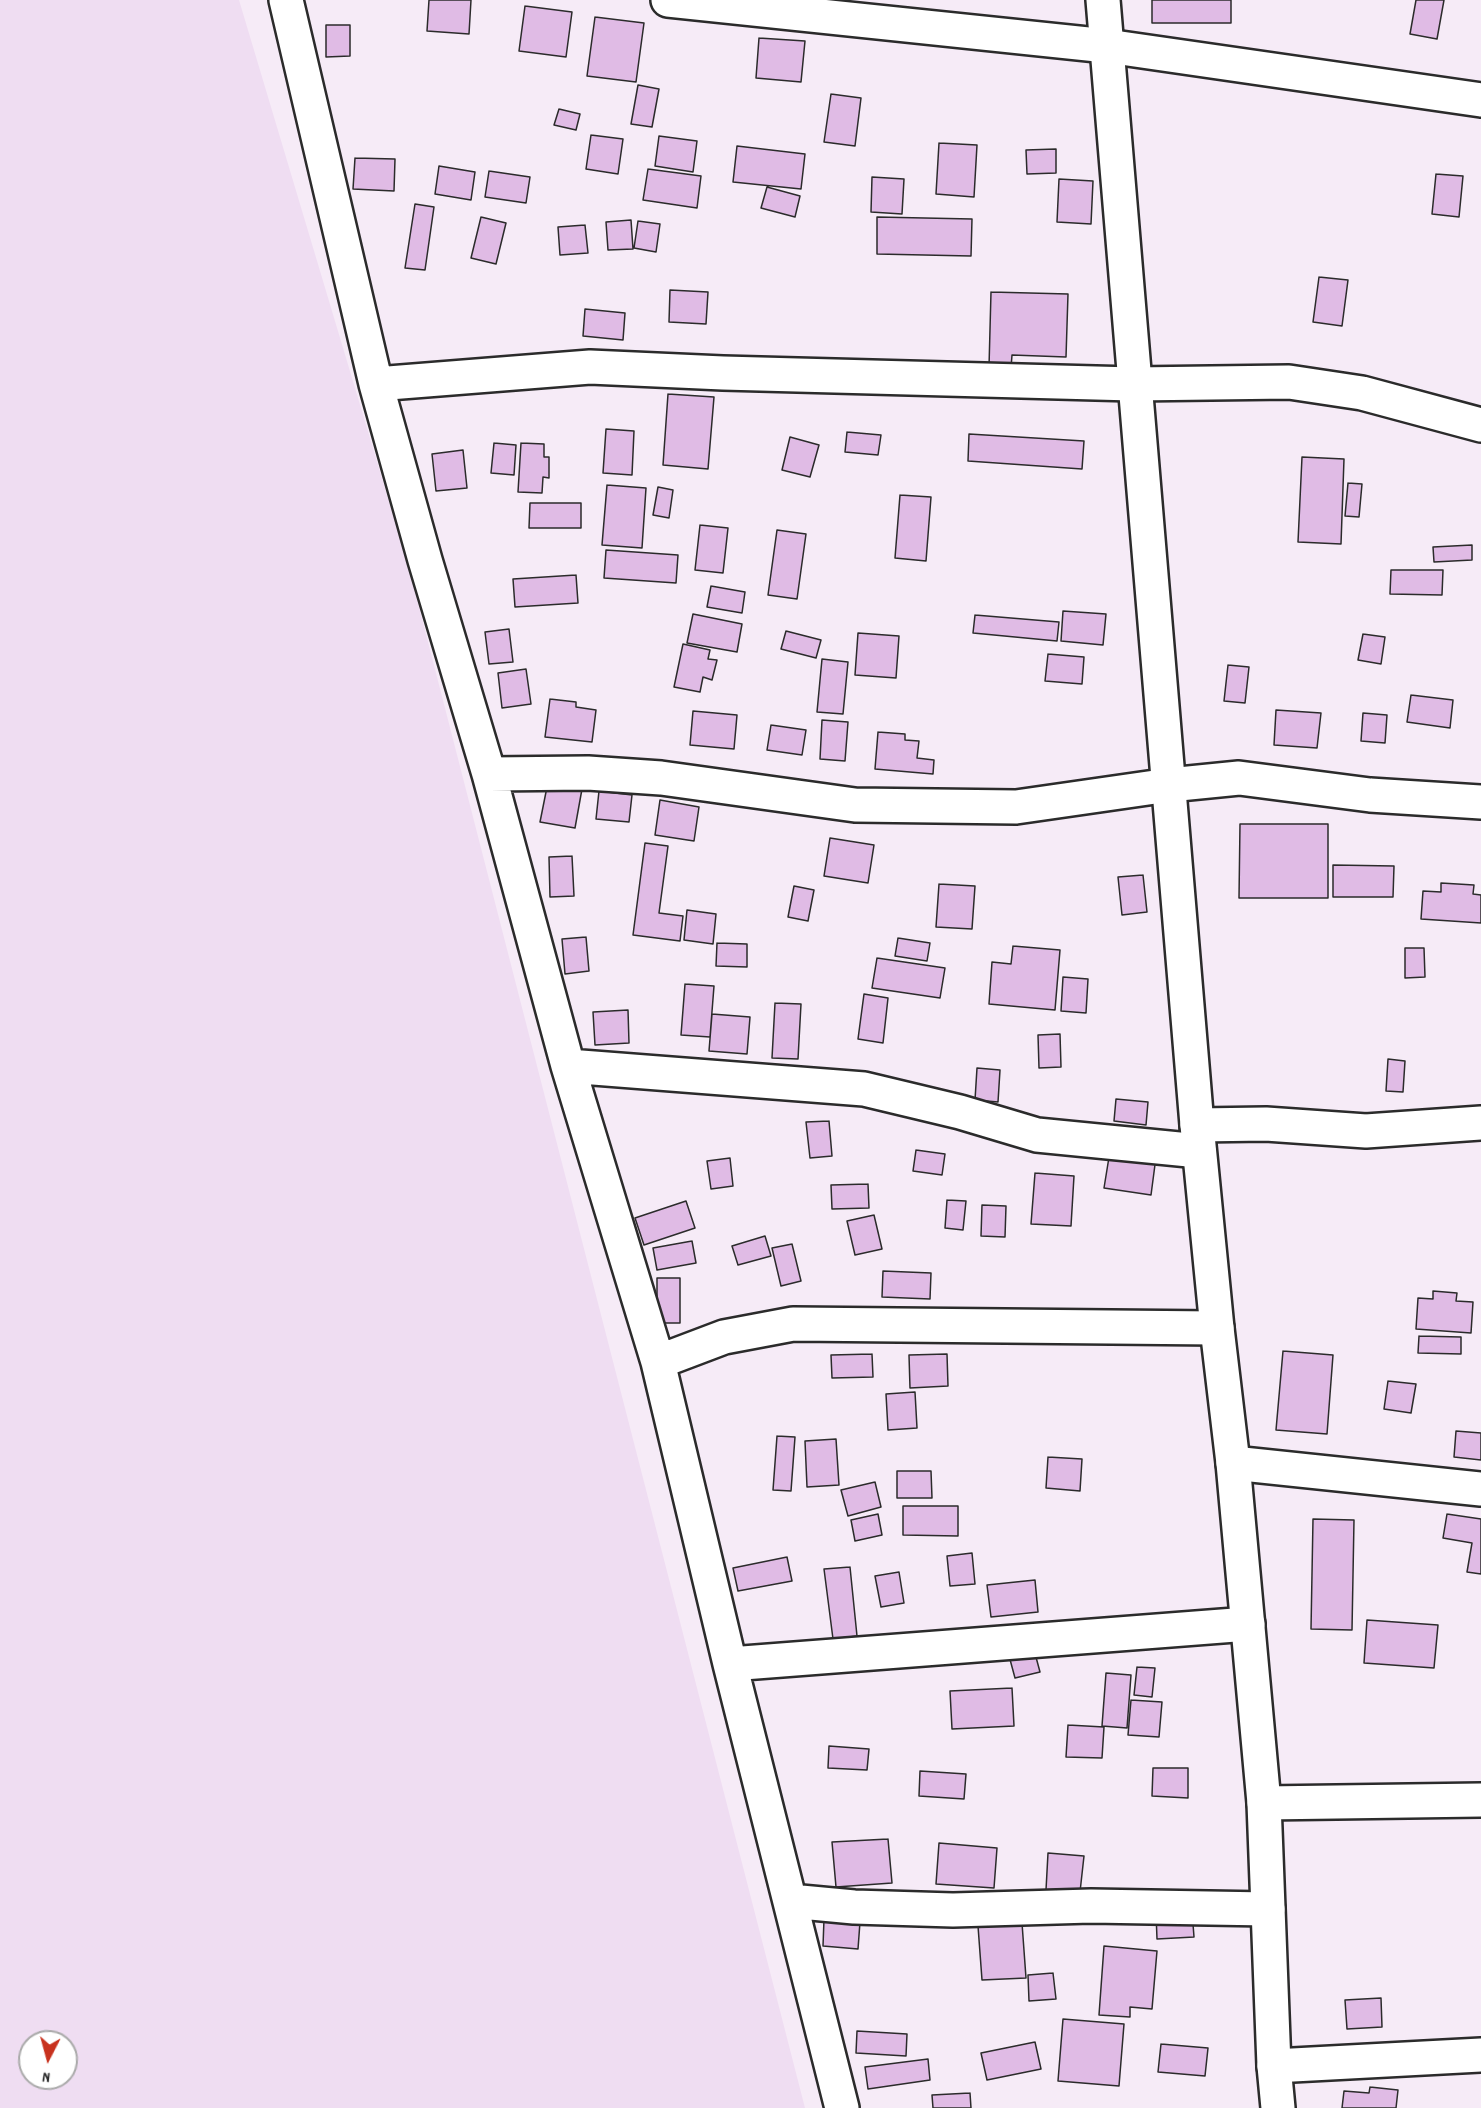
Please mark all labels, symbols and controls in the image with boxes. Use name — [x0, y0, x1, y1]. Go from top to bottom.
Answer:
north arrow — [18, 2030, 78, 2090]
text: N — [41, 2065, 51, 2088]

